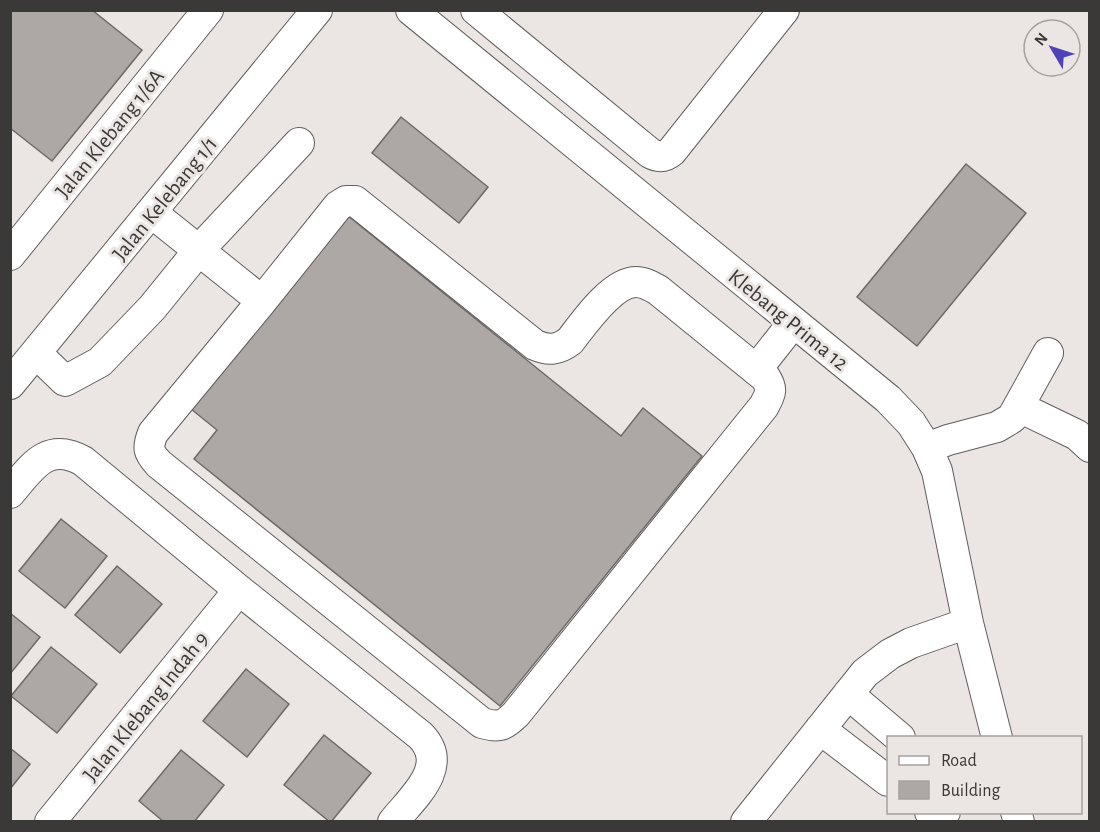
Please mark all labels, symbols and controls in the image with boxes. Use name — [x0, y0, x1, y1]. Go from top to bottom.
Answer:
north arrow — [1022, 18, 1082, 78]
text: N — [1031, 30, 1051, 49]
street label: Jalan Klebang 1/6A — [51, 65, 168, 202]
street label: Jalan Kelebang 1/1 — [108, 132, 221, 265]
street label: Klebang Prima 12 — [724, 265, 852, 375]
street label: Jalan Klebang Indah 9 — [79, 628, 213, 786]
legend — [887, 736, 1082, 814]
text: Road — [941, 752, 977, 770]
text: Building — [941, 782, 1001, 800]

